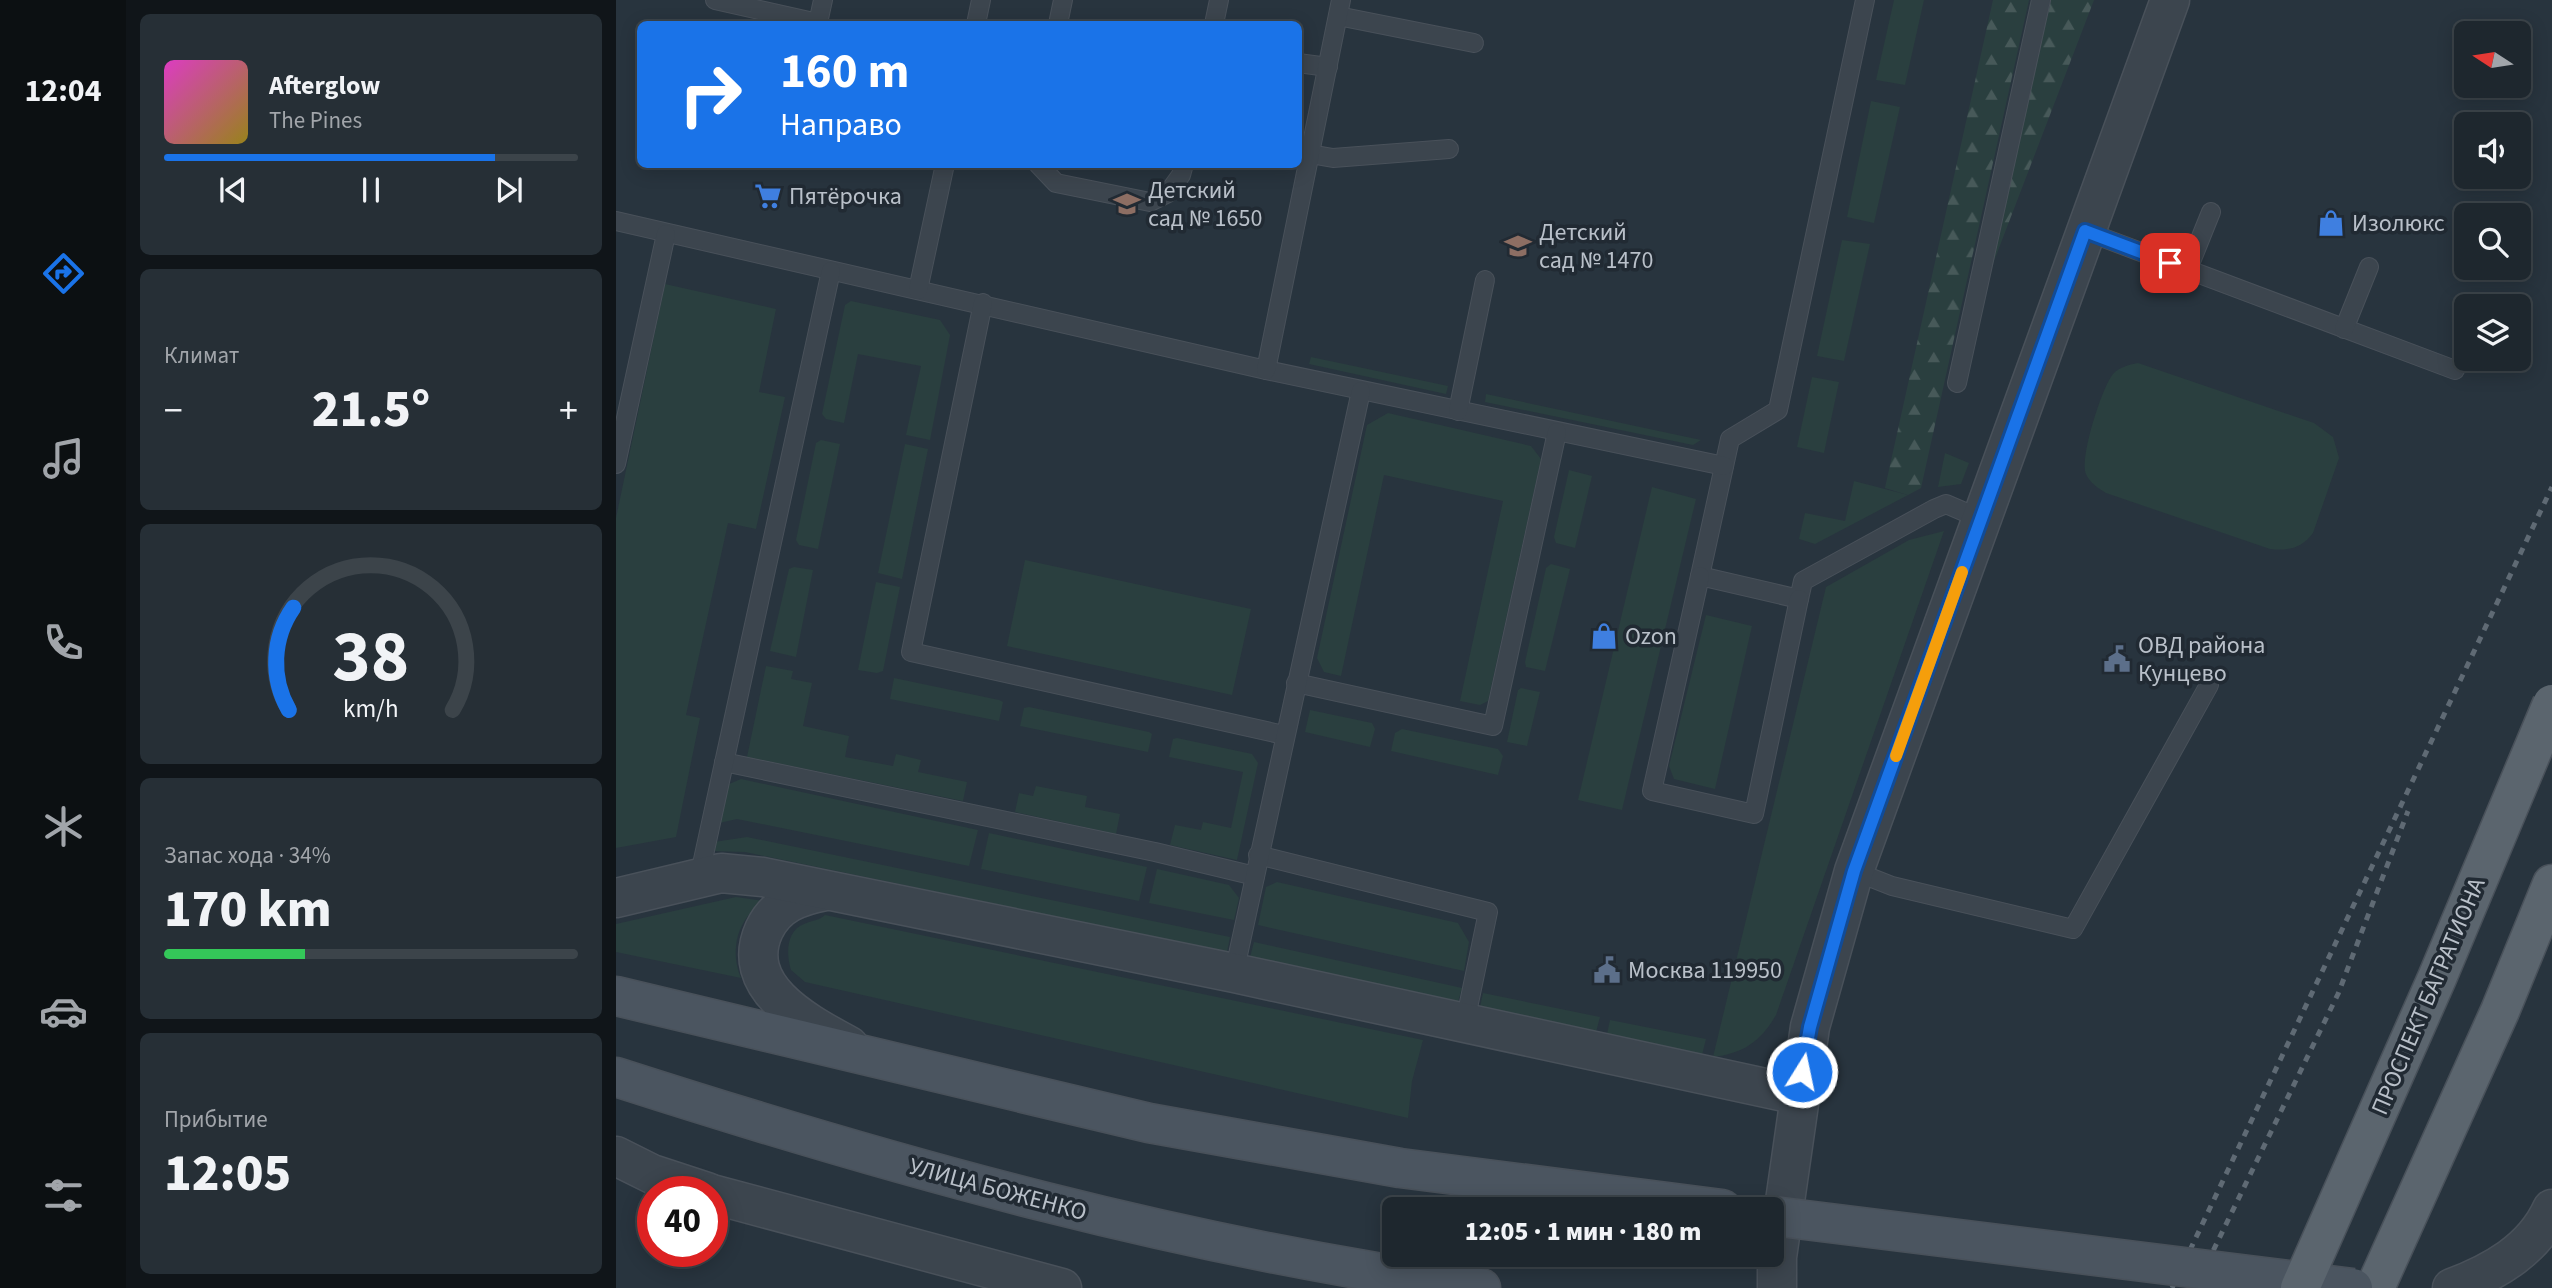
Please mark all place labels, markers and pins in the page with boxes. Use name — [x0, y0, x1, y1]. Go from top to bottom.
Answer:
place label: Детский сад № 1650 — [1148, 173, 1262, 236]
place label: Пятёрочка — [789, 179, 902, 214]
supermarket icon: Пятёрочка — [753, 181, 783, 211]
school or university icon: Детский сад № 1650 — [1112, 189, 1142, 219]
place label: Изолюкс — [2352, 206, 2445, 241]
shop icon: Изолюкс — [2316, 208, 2346, 238]
place label: Детский сад № 1470 — [1539, 215, 1653, 278]
school or university icon: Детский сад № 1470 — [1503, 231, 1533, 261]
pin — [2140, 233, 2200, 293]
place label: Ozon — [1625, 619, 1677, 654]
shop icon: Ozon — [1589, 621, 1619, 651]
place label: ОВД района Кунцево — [2138, 628, 2265, 691]
public building icon: ОВД района Кунцево — [2102, 644, 2132, 674]
place label: Москва 119950 — [1628, 953, 1782, 988]
public building icon: Москва 119950 — [1592, 955, 1622, 985]

